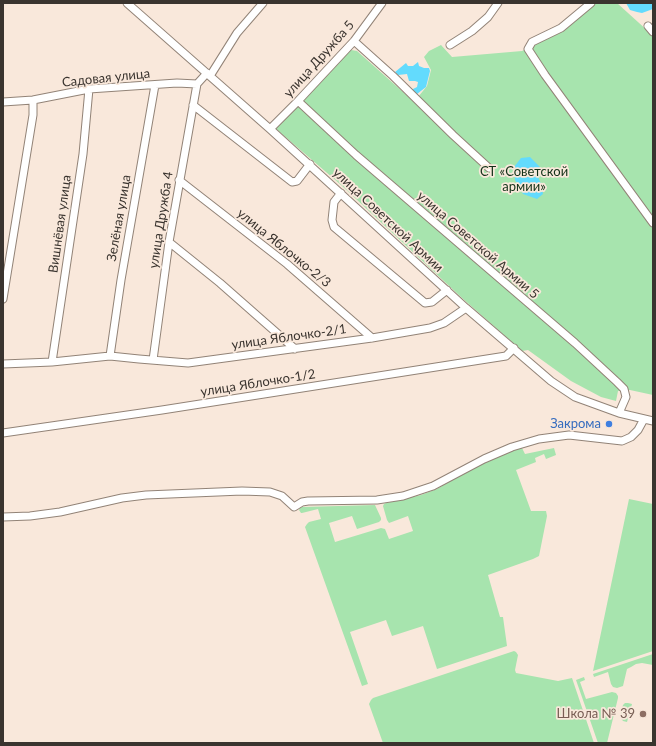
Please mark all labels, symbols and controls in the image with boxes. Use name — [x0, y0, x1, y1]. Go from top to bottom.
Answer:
street label: улица Дружба 5 — [280, 17, 358, 101]
street label: Садовая улица — [61, 66, 151, 90]
park label: СТ «Советской армии» — [480, 164, 568, 195]
street label: улица Советской Армии — [330, 165, 446, 275]
street label: улица Дружба 4 — [146, 170, 176, 270]
street label: Зелёная улица — [104, 173, 134, 263]
street label: Вишнёвая улица — [45, 174, 75, 274]
street label: улица Советской Армии 5 — [414, 188, 542, 302]
street label: улица Яблочко-2/3 — [234, 205, 334, 291]
street label: улица Яблочко-2/1 — [230, 321, 348, 353]
street label: улица Яблочко-1/2 — [199, 366, 317, 400]
place label: Закрома — [550, 416, 601, 432]
marker: Закрома — [604, 419, 614, 429]
place label: Школа № 39 — [557, 706, 635, 722]
marker: Школа № 39 — [638, 709, 648, 719]

